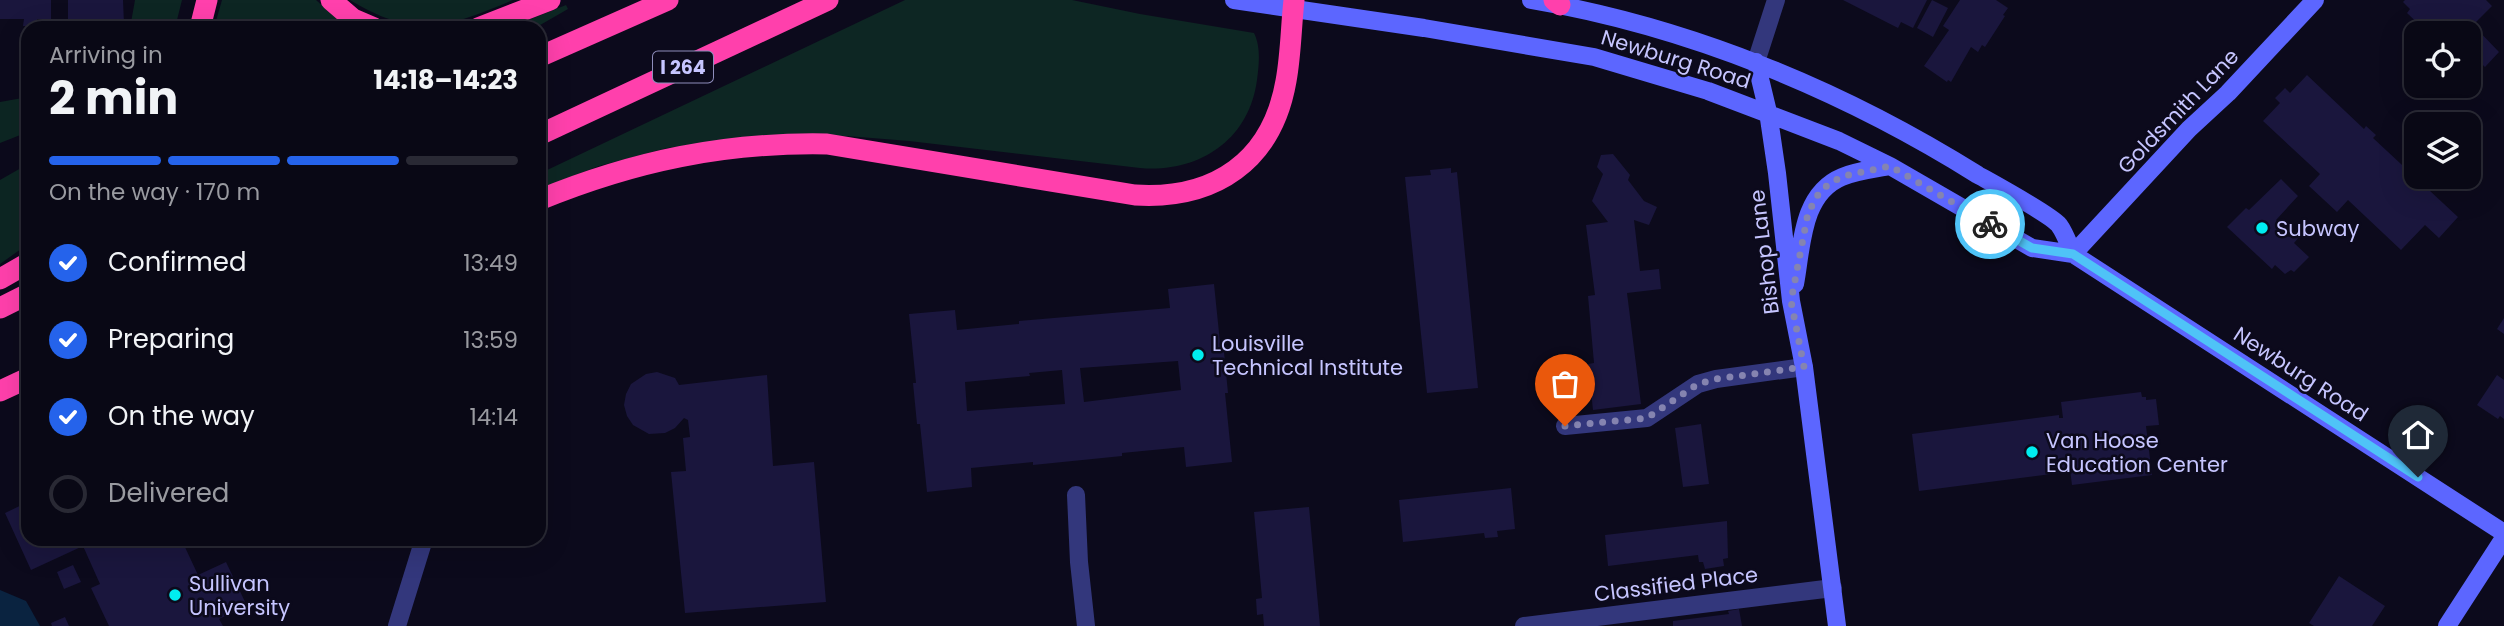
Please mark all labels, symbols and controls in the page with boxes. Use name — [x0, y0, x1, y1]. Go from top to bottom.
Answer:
map controls — [2404, 21, 2481, 189]
button: locate — [2404, 21, 2481, 98]
street label: Newburg Road — [1598, 22, 1754, 96]
text: Arriving in — [49, 39, 163, 71]
street label: Goldsmith Lane — [2111, 42, 2245, 180]
road number: I 264 — [653, 52, 713, 82]
text: 14:18–14:23 — [373, 62, 518, 98]
text: 2 min — [49, 66, 178, 130]
button: layers — [2404, 112, 2481, 189]
text: On the way · 170 m — [49, 176, 260, 208]
street label: Bishop Lane — [1742, 188, 1786, 316]
courier — [1955, 189, 2025, 259]
icon: bike — [1971, 205, 2009, 243]
place label: Subway — [2276, 214, 2359, 243]
marker: Subway — [2254, 220, 2270, 236]
icon: check — [49, 244, 87, 282]
text: Confirmed — [108, 244, 246, 280]
text: 13:49 — [463, 247, 518, 279]
street label: Newburg Road — [2228, 320, 2374, 428]
icon: check — [49, 321, 87, 359]
text: Preparing — [108, 321, 234, 357]
text: 13:59 — [463, 324, 518, 356]
place label: Louisville Technical Institute — [1212, 329, 1403, 382]
marker: Louisville Technical Institute — [1190, 347, 1206, 363]
pin — [1535, 354, 1595, 426]
icon: bag — [1546, 365, 1584, 403]
icon: check — [49, 398, 87, 436]
text: On the way — [108, 398, 255, 434]
text: 14:14 — [469, 401, 518, 433]
pin — [2388, 405, 2448, 477]
icon: home — [2399, 416, 2437, 454]
place label: Van Hoose Education Center — [2046, 426, 2228, 479]
marker: Van Hoose Education Center — [2024, 444, 2040, 460]
text: Delivered — [108, 475, 229, 511]
street label: Classified Place — [1592, 560, 1760, 608]
place label: Sullivan University — [189, 569, 290, 622]
marker: Sullivan University — [167, 587, 183, 603]

